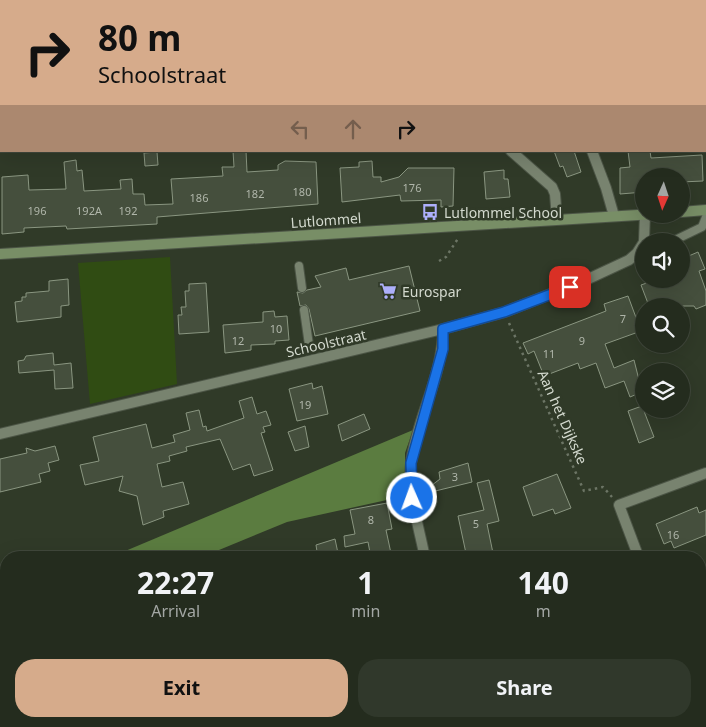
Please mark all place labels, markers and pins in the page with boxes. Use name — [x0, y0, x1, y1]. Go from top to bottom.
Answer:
bus stop icon: Lutlommel School — [420, 202, 440, 222]
place label: Lutlommel School — [444, 203, 562, 222]
pin — [549, 266, 591, 308]
supermarket icon: Eurospar — [378, 281, 398, 301]
place label: Eurospar — [402, 282, 462, 301]

